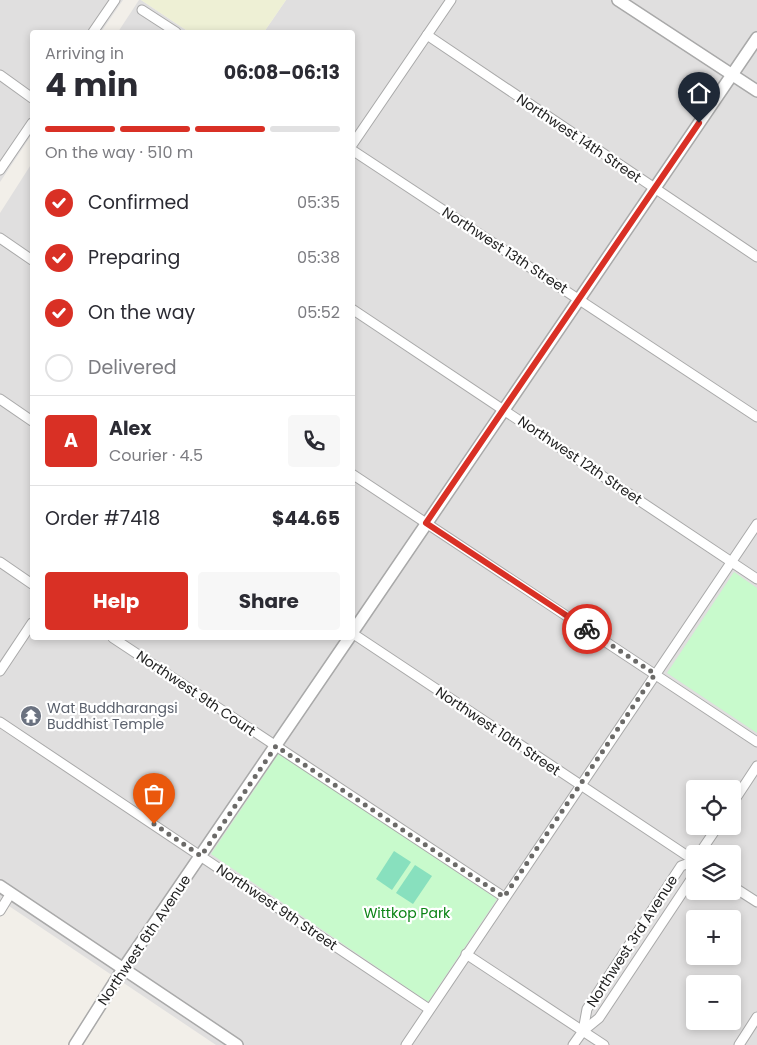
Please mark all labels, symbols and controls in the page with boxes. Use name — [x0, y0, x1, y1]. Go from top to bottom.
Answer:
text: Arriving in — [45, 42, 124, 65]
text: 06:08–06:13 — [224, 59, 340, 86]
text: 4 min — [45, 62, 138, 107]
pin — [678, 72, 720, 123]
icon: home — [685, 79, 713, 107]
street label: Northwest 14th Street — [513, 89, 645, 187]
text: On the way · 510 m — [45, 141, 193, 164]
icon: check — [45, 189, 73, 217]
text: Confirmed — [88, 189, 189, 216]
text: 05:35 — [297, 191, 340, 214]
street label: Northwest 13th Street — [438, 202, 572, 298]
icon: check — [45, 244, 73, 272]
text: Preparing — [88, 244, 180, 271]
text: 05:38 — [297, 246, 340, 269]
icon: check — [45, 299, 73, 327]
text: On the way — [88, 299, 195, 326]
text: 05:52 — [297, 301, 340, 324]
text: Delivered — [88, 354, 177, 381]
street label: Northwest 12th Street — [514, 411, 646, 509]
text: Alex — [109, 415, 151, 442]
button: phone — [288, 415, 340, 467]
text: A — [64, 427, 78, 454]
text: Courier · 4.5 — [109, 444, 203, 467]
text: Order #7418 — [45, 505, 160, 532]
text: $44.65 — [272, 505, 340, 532]
button: Help — [45, 572, 188, 630]
button: Share — [198, 572, 340, 630]
courier — [562, 604, 612, 654]
icon: bike — [573, 615, 601, 643]
street label: Northwest 9th Court — [132, 646, 260, 740]
street label: Northwest 10th Street — [432, 682, 564, 780]
place label: Wat Buddharangsi Buddhist Temple — [47, 698, 178, 734]
temple icon: Wat Buddharangsi Buddhist Temple — [19, 704, 43, 728]
pin — [133, 773, 175, 824]
icon: bag — [140, 780, 168, 808]
map controls — [686, 780, 741, 1030]
button: locate — [686, 780, 741, 835]
button: layers — [686, 845, 741, 900]
street label: Northwest 9th Street — [213, 859, 341, 955]
street label: Northwest 6th Avenue — [93, 870, 195, 1009]
street label: Northwest 3rd Avenue — [582, 871, 682, 1011]
park label: Wittkop Park — [364, 903, 451, 923]
button: + — [686, 910, 741, 965]
button: − — [686, 975, 741, 1030]

